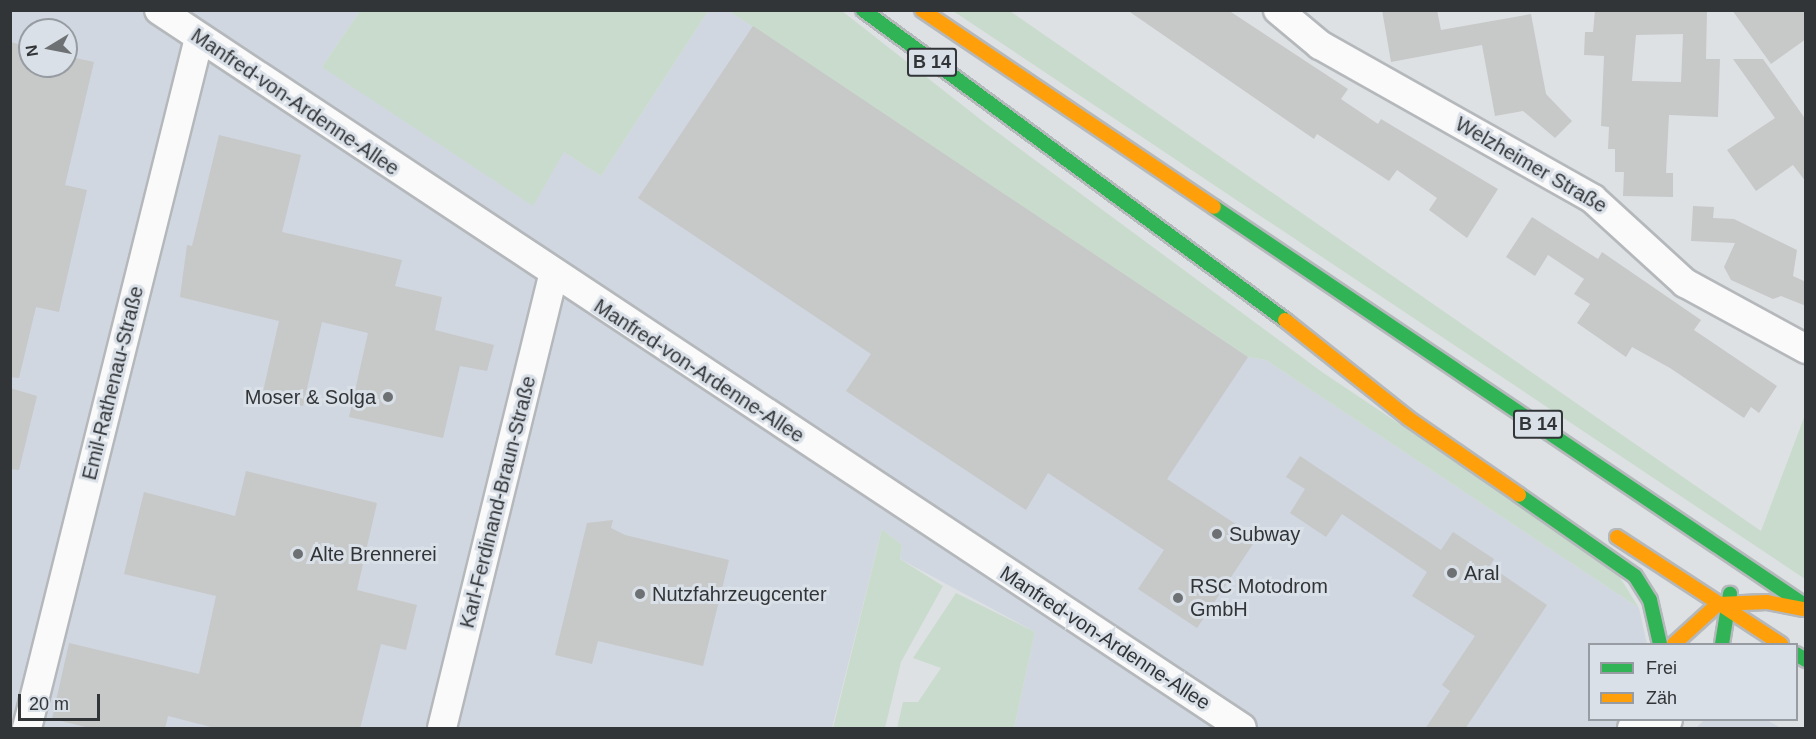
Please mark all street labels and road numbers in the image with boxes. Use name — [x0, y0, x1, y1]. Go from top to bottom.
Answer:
street label: Manfred-von-Ardenne-Allee — [186, 23, 404, 181]
road number: B 14 — [906, 47, 958, 77]
street label: Welzheimer Straße — [1451, 112, 1611, 218]
street label: Emil-Rathenau-Straße — [77, 284, 149, 482]
street label: Manfred-von-Ardenne-Allee — [589, 294, 809, 448]
street label: Karl-Ferdinand-Braun-Straße — [455, 373, 541, 631]
road number: B 14 — [1512, 409, 1564, 439]
street label: Manfred-von-Ardenne-Allee — [995, 561, 1215, 715]

